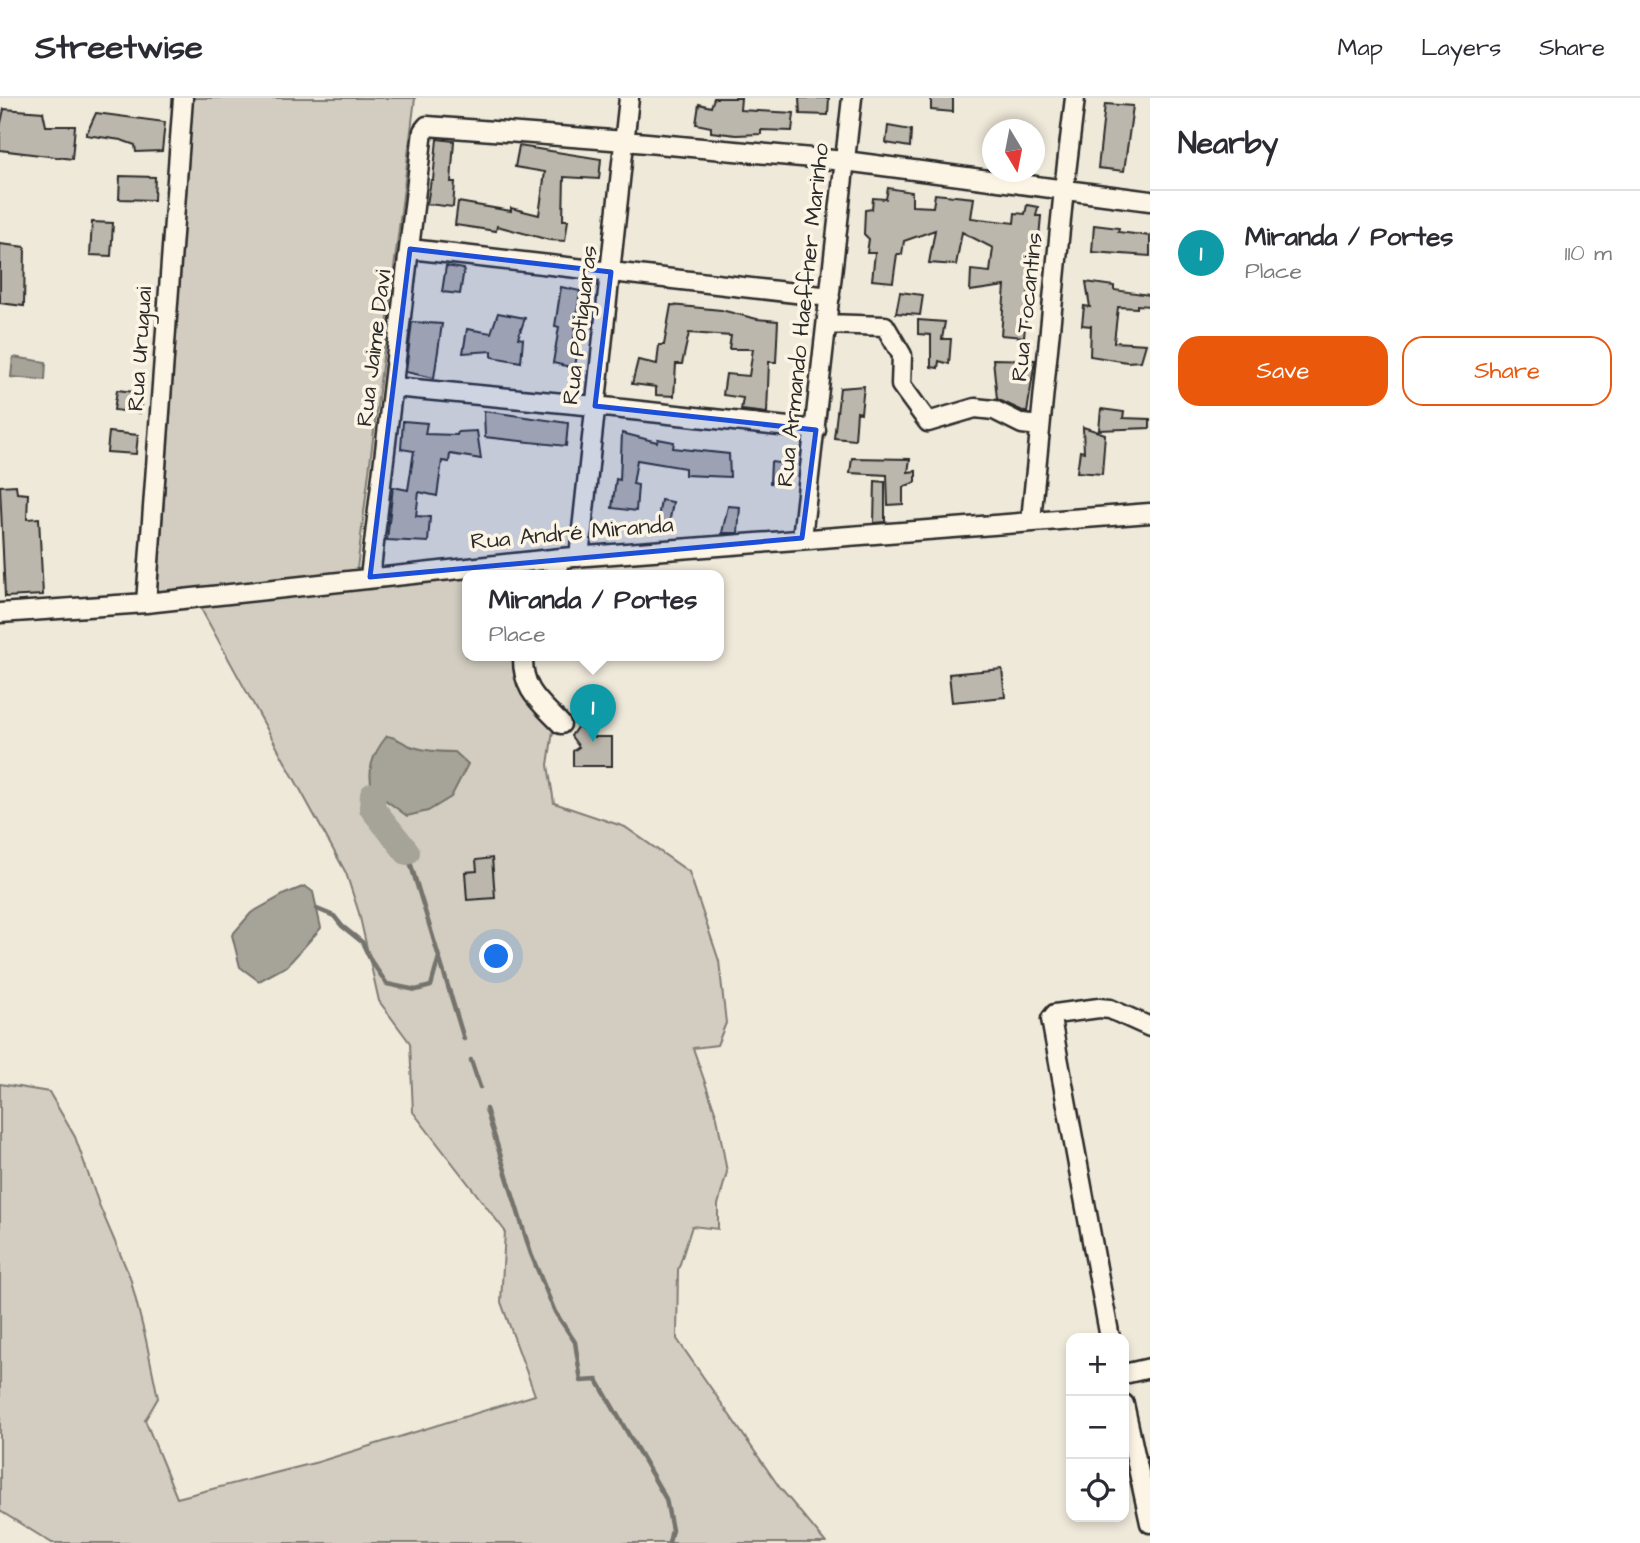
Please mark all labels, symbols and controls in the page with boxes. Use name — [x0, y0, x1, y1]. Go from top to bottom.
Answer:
text: Streetwise — [35, 25, 203, 71]
text: Map — [1338, 31, 1383, 65]
text: Layers — [1421, 31, 1501, 65]
text: Share — [1539, 31, 1605, 65]
north arrow — [982, 119, 1045, 182]
text: Nearby — [1178, 123, 1278, 165]
street label: Rua Armando Haeffner Marinho — [769, 142, 837, 488]
text: Miranda / Portes — [1245, 219, 1453, 255]
street label: Rua Tocantins — [1003, 231, 1051, 383]
text: 1 — [1200, 237, 1202, 269]
text: 110 m — [1564, 237, 1612, 269]
street label: Rua Potiguaras — [554, 243, 607, 407]
text: Place — [1245, 255, 1302, 287]
street label: Rua Jaime Davi — [348, 267, 400, 428]
street label: Rua Uruguai — [120, 285, 161, 413]
button: Save — [1178, 336, 1388, 406]
button: Share — [1402, 336, 1612, 406]
street label: Rua André Miranda — [469, 508, 675, 558]
popup — [462, 570, 724, 661]
text: Miranda / Portes — [489, 582, 697, 618]
text: Place — [489, 618, 546, 650]
pin: 1 — [570, 684, 616, 742]
your location — [479, 939, 513, 973]
map controls — [1066, 1333, 1129, 1522]
button: + — [1066, 1333, 1129, 1396]
button: − — [1066, 1396, 1129, 1459]
button: locate — [1066, 1459, 1129, 1522]

